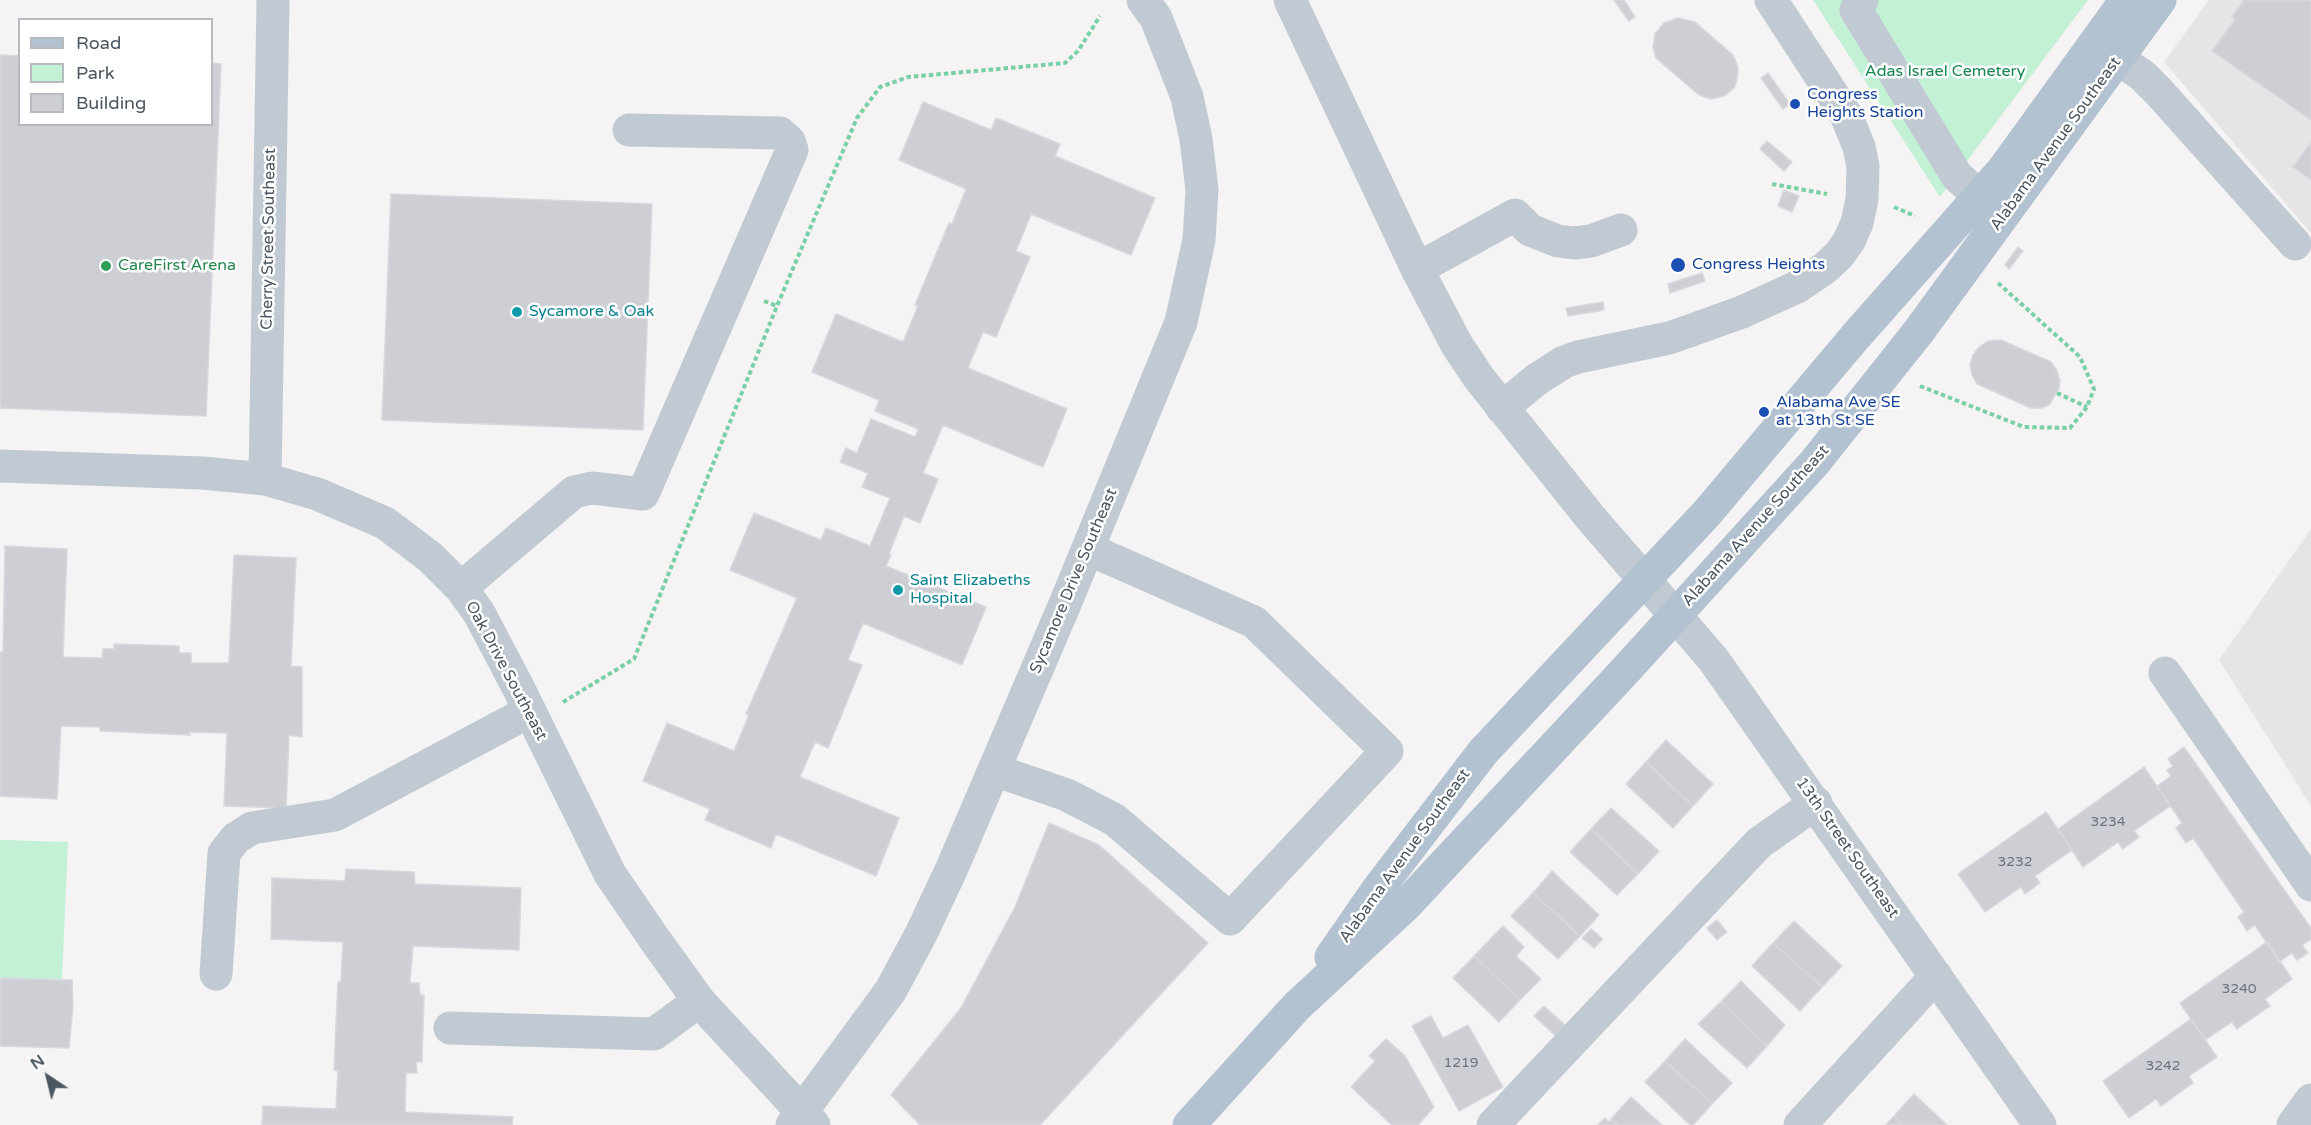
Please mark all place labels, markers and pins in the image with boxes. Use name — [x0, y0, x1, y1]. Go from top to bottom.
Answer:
place label: Congress Heights Station — [1807, 85, 1923, 123]
marker: Congress Heights Station — [1788, 97, 1802, 111]
place label: Congress Heights — [1692, 255, 1825, 275]
place label: CareFirst Arena — [118, 256, 236, 276]
marker: Congress Heights — [1669, 256, 1687, 274]
marker: CareFirst Arena — [99, 259, 113, 273]
place label: Sycamore & Oak — [529, 302, 654, 322]
marker: Sycamore & Oak — [510, 305, 524, 319]
place label: Alabama Ave SE at 13th St SE — [1776, 393, 1901, 431]
marker: Alabama Ave SE at 13th St SE — [1757, 405, 1771, 419]
place label: Saint Elizabeths Hospital — [910, 571, 1030, 609]
marker: Saint Elizabeths Hospital — [891, 583, 905, 597]

